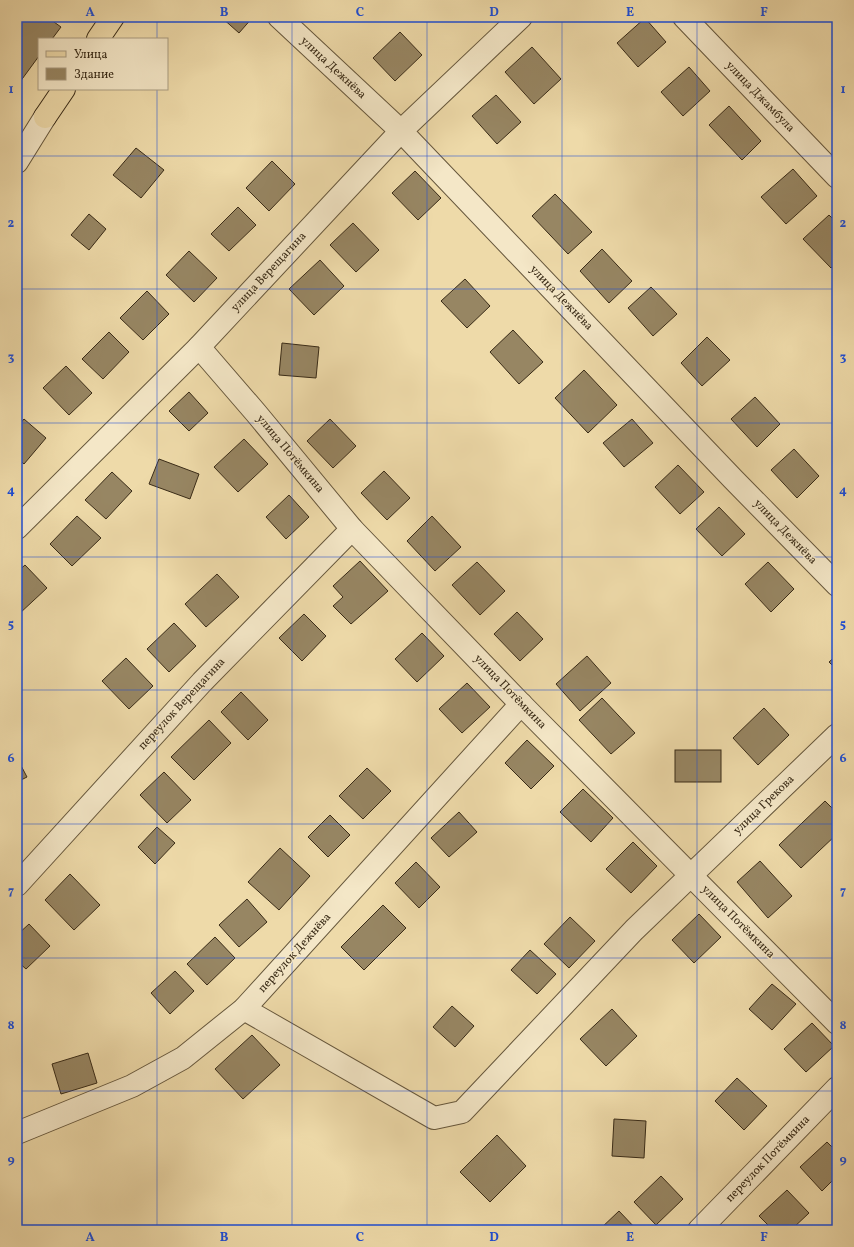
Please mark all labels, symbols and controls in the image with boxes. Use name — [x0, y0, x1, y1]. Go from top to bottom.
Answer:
text: A — [85, 4, 95, 22]
text: B — [220, 4, 229, 22]
text: C — [356, 4, 364, 22]
text: D — [489, 4, 499, 22]
text: E — [626, 4, 634, 22]
text: F — [760, 4, 768, 22]
street label: улица Дежнёва — [297, 33, 369, 103]
legend — [38, 38, 168, 90]
text: Улица — [74, 47, 107, 63]
street label: улица Джамбула — [722, 58, 798, 136]
text: Здание — [74, 67, 114, 83]
text: 1 — [8, 81, 14, 99]
text: 1 — [840, 81, 846, 99]
text: 2 — [8, 215, 15, 233]
text: 2 — [840, 215, 847, 233]
street label: улица Верещагина — [228, 229, 310, 315]
street label: улица Дежнёва — [526, 262, 596, 334]
text: 3 — [8, 349, 15, 367]
text: 3 — [840, 349, 847, 367]
street label: улица Потёмкина — [252, 411, 328, 497]
text: 4 — [7, 482, 15, 500]
text: 4 — [839, 482, 847, 500]
street label: улица Дежнёва — [750, 496, 820, 568]
text: 5 — [8, 616, 14, 634]
text: 5 — [840, 616, 846, 634]
street label: улица Потёмкина — [470, 651, 550, 733]
street label: переулок Верещагина — [135, 654, 229, 754]
text: 6 — [7, 750, 15, 768]
text: 6 — [839, 750, 847, 768]
street label: улица Грекова — [730, 772, 798, 838]
street label: улица Потёмкина — [698, 882, 778, 962]
text: 7 — [8, 883, 14, 901]
text: 7 — [840, 883, 846, 901]
street label: переулок Дежнёва — [255, 910, 335, 996]
text: 8 — [7, 1017, 15, 1035]
text: 8 — [839, 1017, 847, 1035]
street label: переулок Потёмкина — [722, 1112, 814, 1206]
text: 9 — [7, 1151, 15, 1169]
text: 9 — [839, 1151, 847, 1169]
text: A — [85, 1229, 95, 1247]
text: B — [220, 1229, 229, 1247]
text: C — [356, 1229, 364, 1247]
text: D — [489, 1229, 499, 1247]
text: E — [626, 1229, 634, 1247]
text: F — [760, 1229, 768, 1247]

